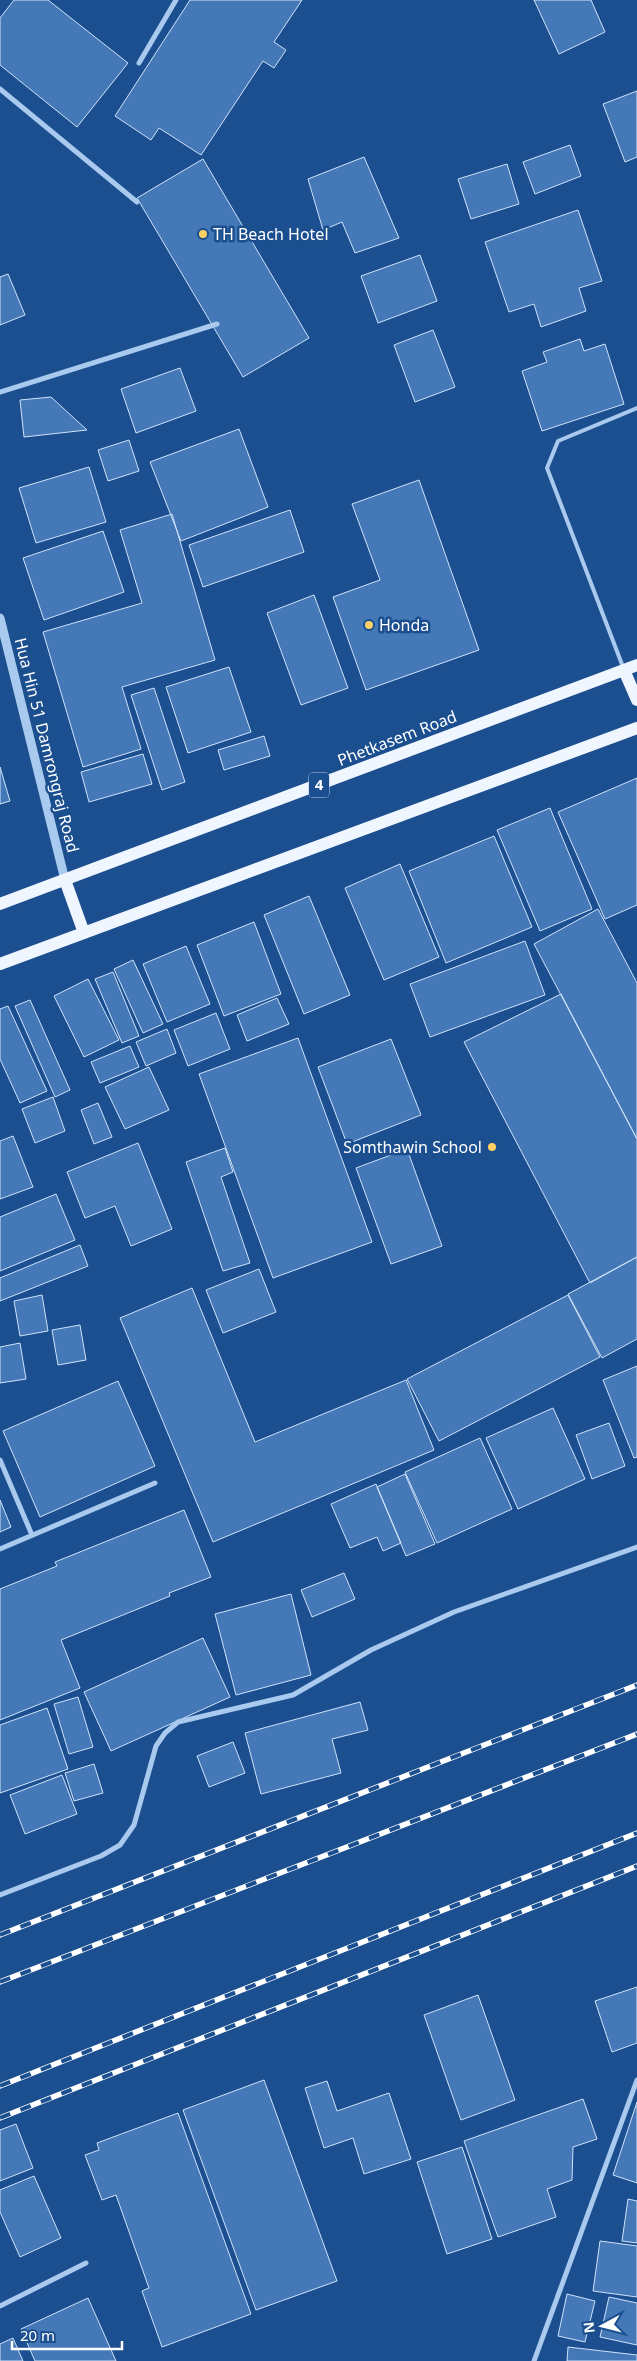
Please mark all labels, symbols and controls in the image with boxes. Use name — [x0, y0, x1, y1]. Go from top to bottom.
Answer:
place label: TH Beach Hotel — [213, 223, 329, 245]
marker: TH Beach Hotel — [197, 228, 209, 240]
place label: Honda — [379, 614, 429, 636]
marker: Honda — [363, 619, 375, 631]
street label: Hua Hin 51 Damrongraj Road — [10, 635, 84, 855]
street label: Phetkasem Road — [334, 705, 460, 771]
road number: 4 — [309, 772, 329, 798]
place label: Somthawin School — [343, 1136, 482, 1158]
marker: Somthawin School — [486, 1141, 498, 1153]
north arrow — [577, 2301, 627, 2351]
scale bar — [12, 2318, 122, 2350]
text: N — [578, 2321, 599, 2334]
text: 20 m — [20, 2325, 55, 2345]

